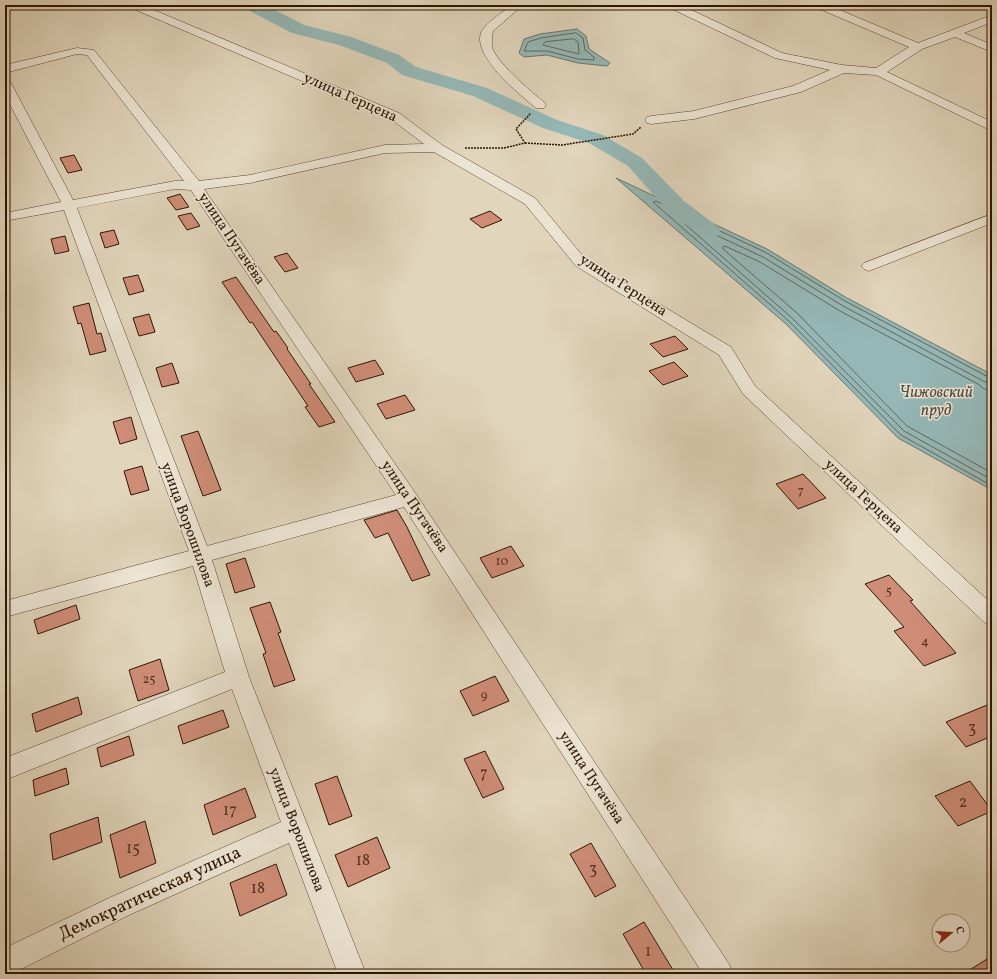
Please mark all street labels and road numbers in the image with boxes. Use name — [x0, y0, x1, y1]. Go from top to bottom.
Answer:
street label: улица Герцена — [300, 68, 400, 128]
street label: улица Пугачёва — [192, 189, 270, 289]
street label: улица Герцена — [575, 250, 671, 322]
street label: улица Герцена — [819, 455, 907, 539]
street label: улица Пугачёва — [375, 457, 453, 557]
street label: улица Ворошилова — [155, 460, 219, 590]
street label: улица Пугачёва — [553, 727, 629, 829]
street label: улица Ворошилова — [263, 765, 329, 895]
street label: Демократическая улица — [55, 841, 245, 947]

